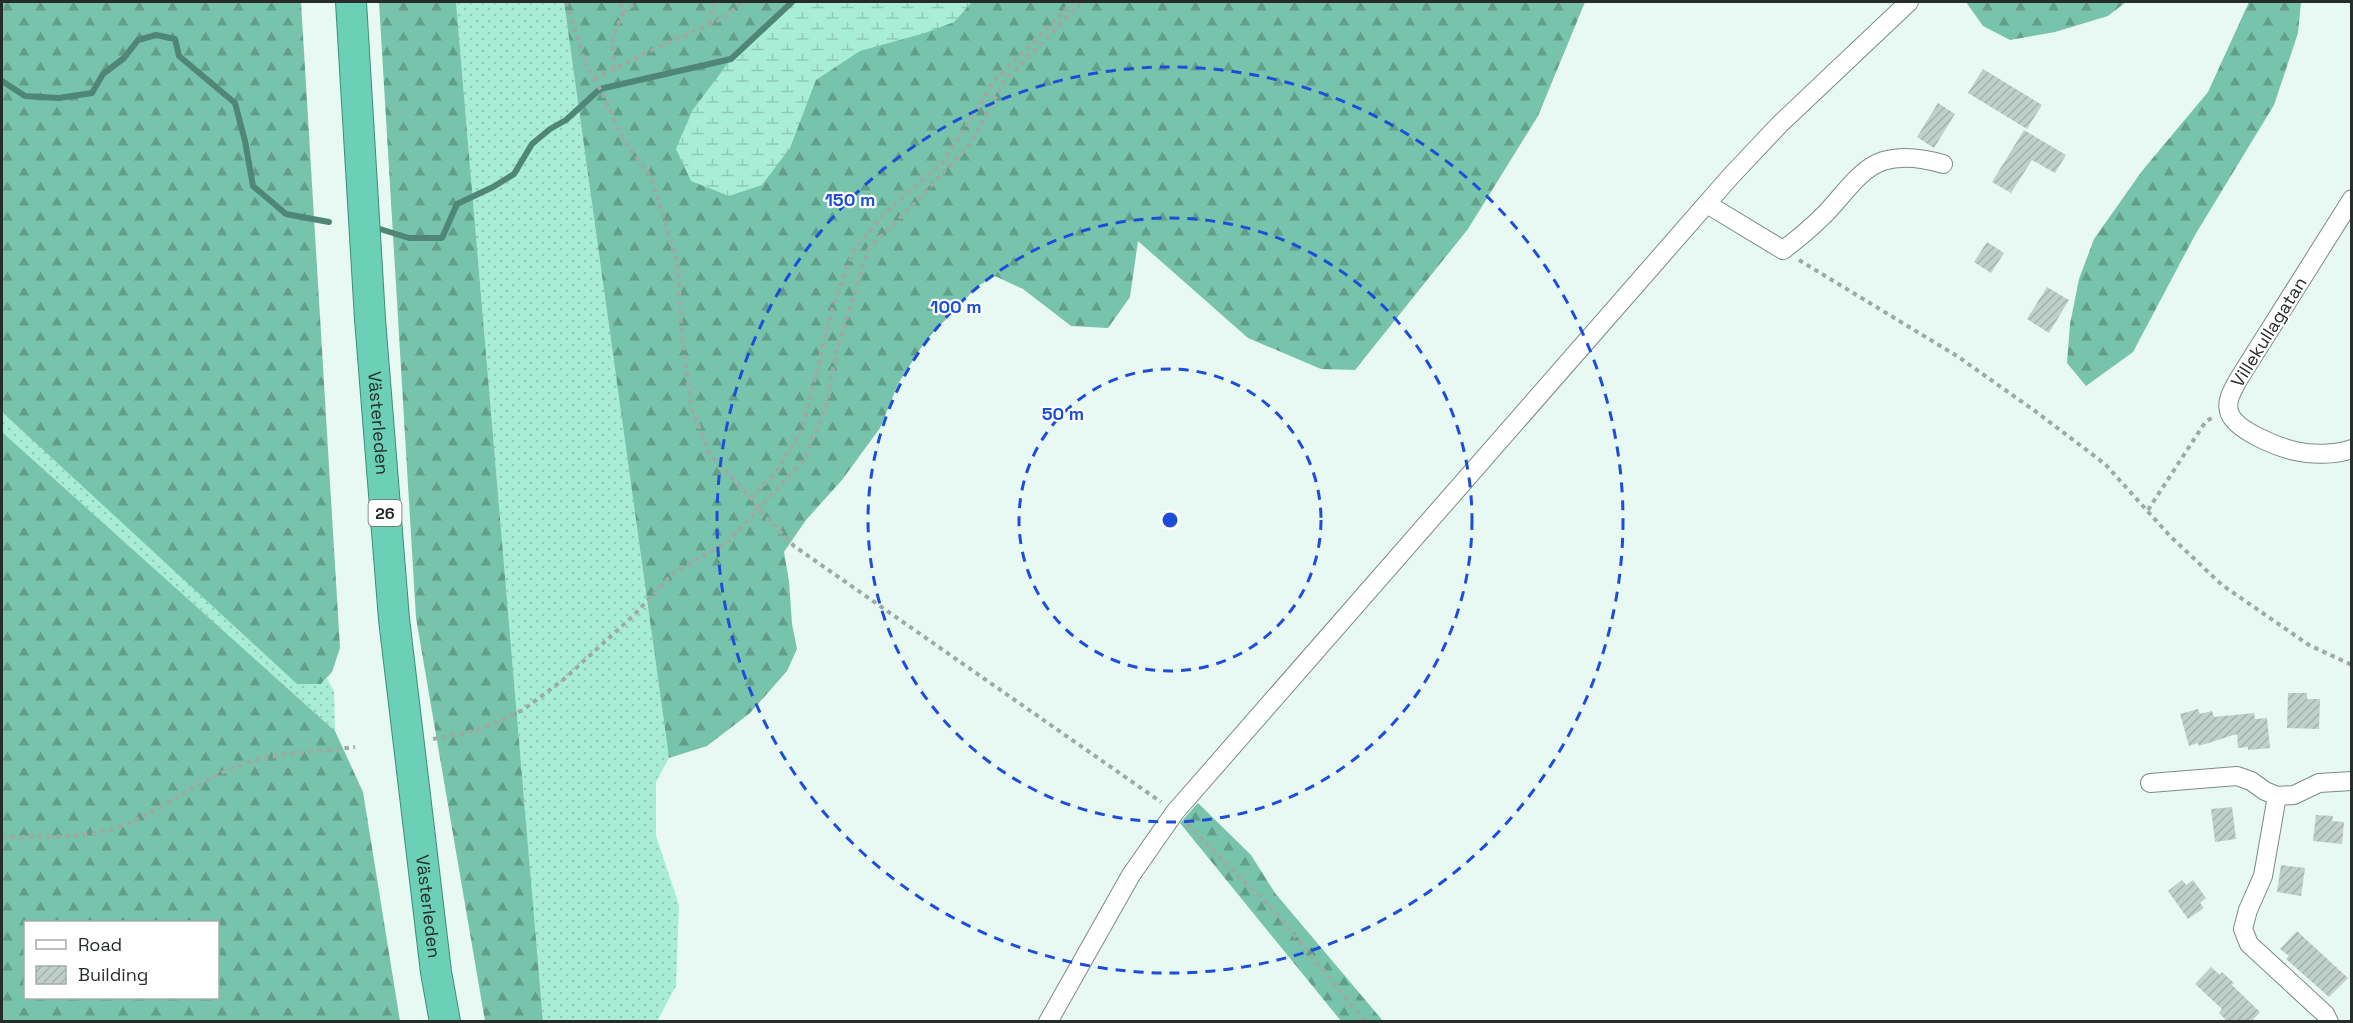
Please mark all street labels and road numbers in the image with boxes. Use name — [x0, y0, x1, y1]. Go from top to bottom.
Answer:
street label: Villekullagatan — [2226, 272, 2312, 391]
street label: Västerleden — [363, 370, 394, 476]
road number: 26 — [368, 500, 402, 526]
street label: Västerleden — [411, 853, 446, 959]

